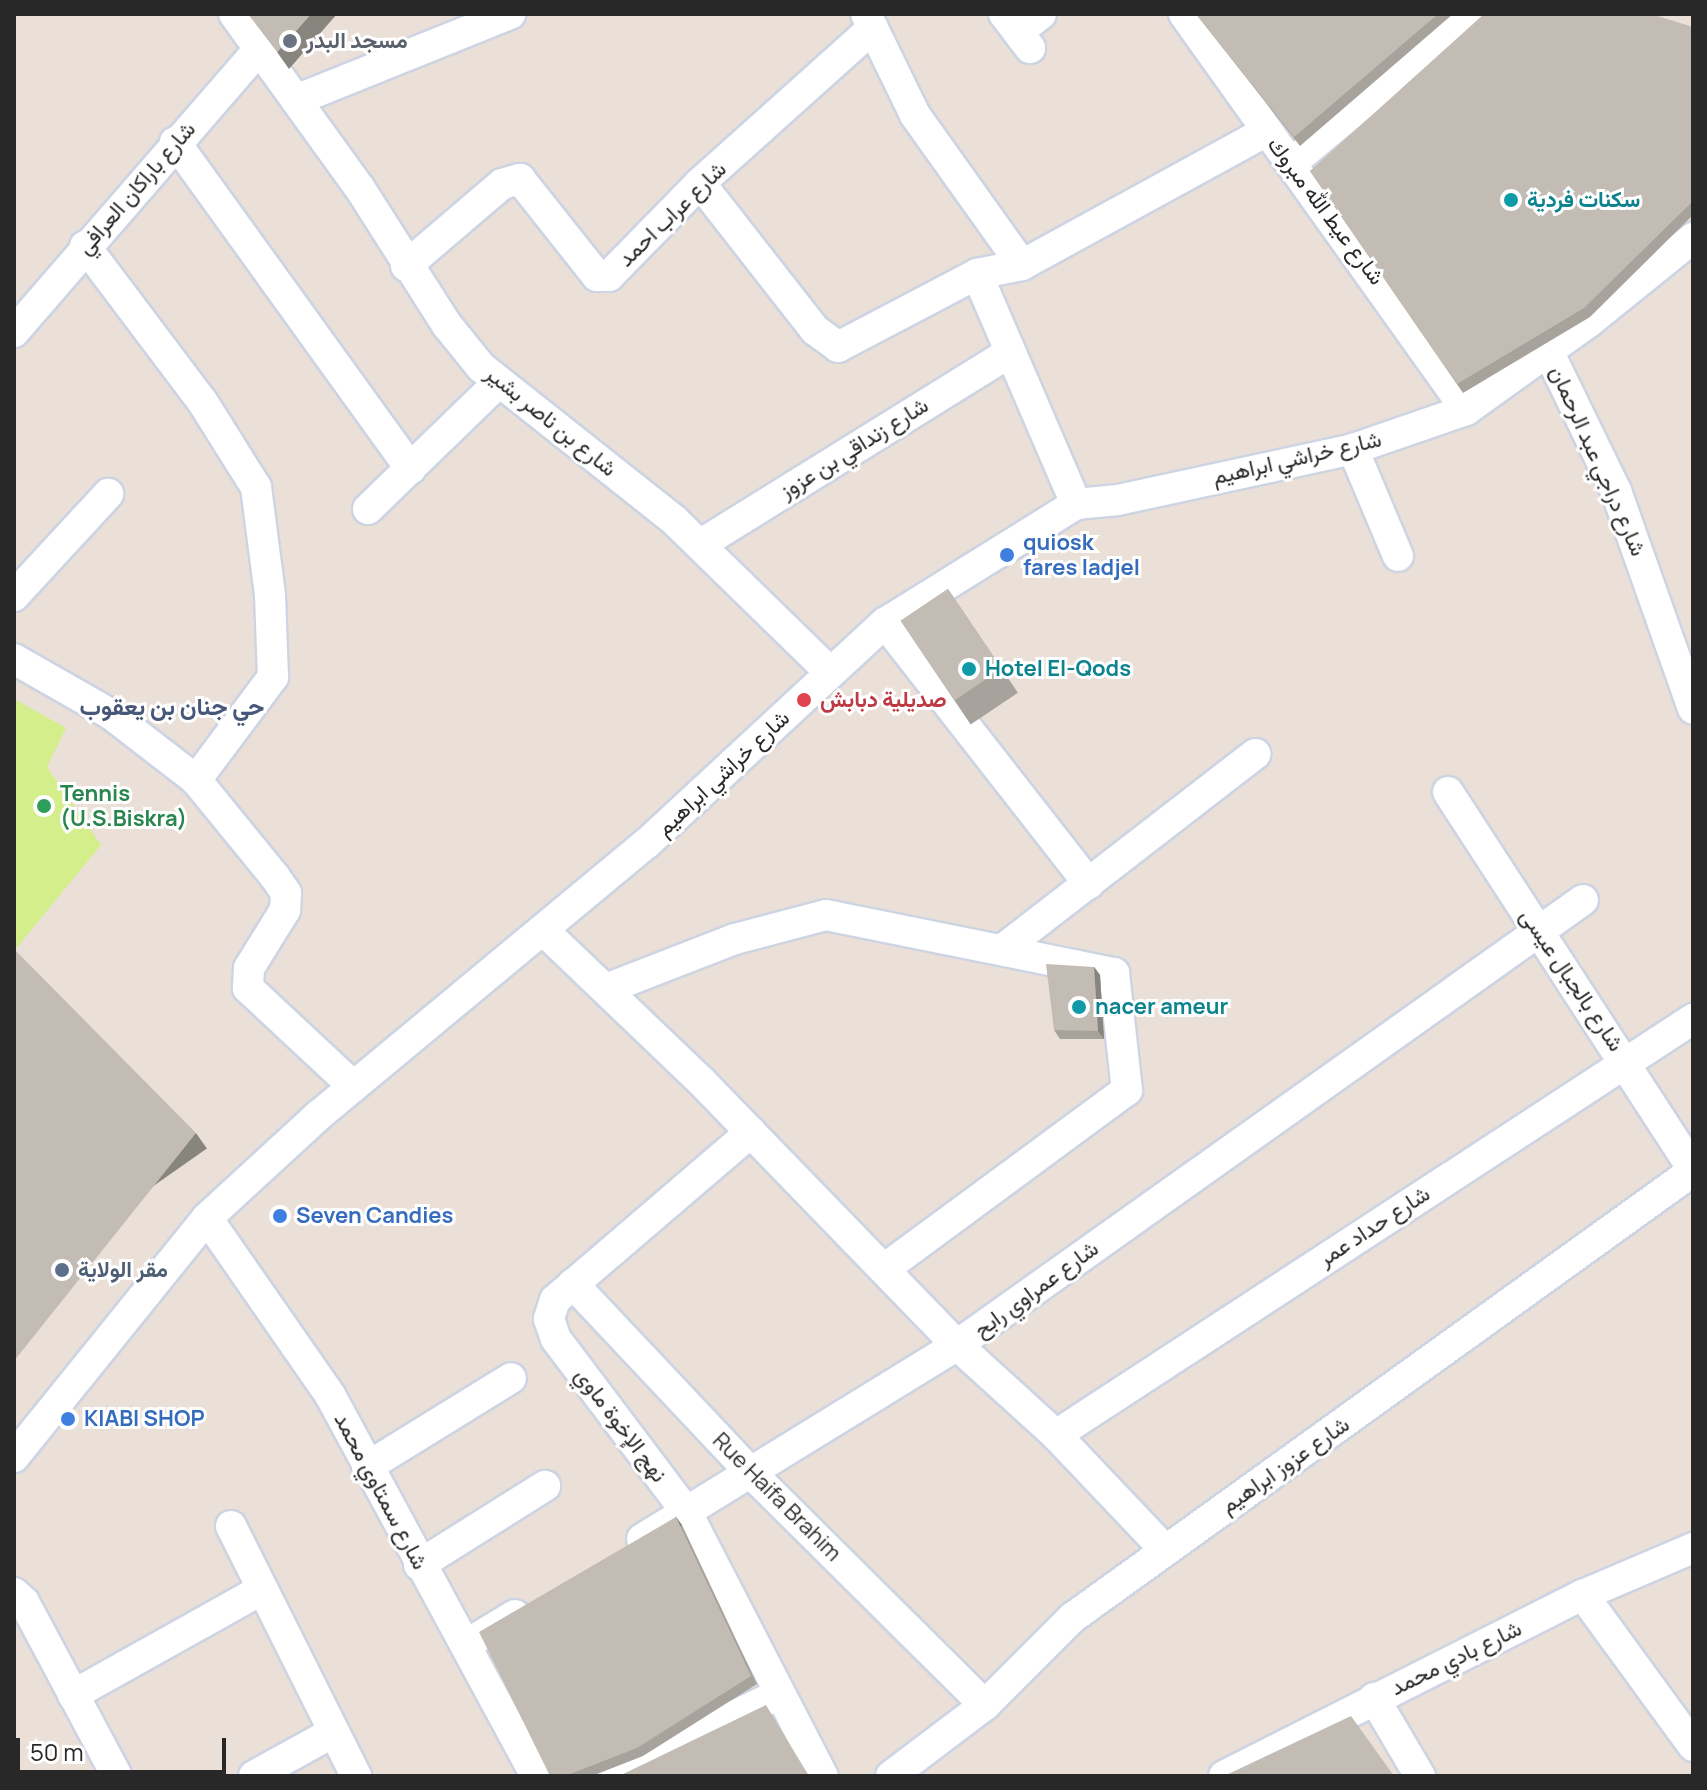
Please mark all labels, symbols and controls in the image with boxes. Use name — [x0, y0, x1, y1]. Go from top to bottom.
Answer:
place label: مسجد البدر — [306, 28, 408, 54]
marker: مسجد البدر — [281, 32, 299, 50]
street label: شارع باراكان العرافي — [71, 116, 201, 260]
street label: شارع عيط الله مبروك — [1262, 132, 1390, 290]
street label: شارع عراب احمد — [612, 156, 732, 272]
place label: سكنات فردية — [1527, 187, 1640, 213]
marker: سكنات فردية — [1502, 191, 1520, 209]
street label: شارع بن ناصر بشير — [480, 360, 622, 482]
street label: شارع دراجي عبد الرحمان — [1544, 362, 1652, 560]
street label: شارع زنداقي بن عزوز — [775, 392, 933, 504]
street label: شارع خراشي ابراهيم — [1210, 426, 1384, 490]
place label: quiosk fares ladjel — [1023, 529, 1140, 580]
marker: quiosk fares ladjel — [998, 546, 1016, 564]
place label: Hotel El-Qods — [985, 656, 1131, 682]
marker: Hotel El-Qods — [960, 660, 978, 678]
place label: صديلية دبابش — [820, 687, 947, 713]
marker: صديلية دبابش — [795, 691, 813, 709]
district label: حي جنان بن يعقوب — [80, 692, 264, 720]
street label: شارع خراشي ابراهيم — [651, 705, 795, 841]
place label: Tennis (U.S.Biskra) — [60, 780, 187, 832]
marker: Tennis (U.S.Biskra) — [35, 797, 53, 815]
street label: شارع بالجبال عيسى — [1515, 904, 1629, 1056]
place label: nacer ameur — [1095, 994, 1228, 1020]
marker: nacer ameur — [1070, 998, 1088, 1016]
street label: شارع حداد عمر — [1313, 1180, 1435, 1272]
place label: Seven Candies — [296, 1203, 453, 1229]
marker: Seven Candies — [271, 1207, 289, 1225]
street label: شارع عمراوي رابح — [969, 1235, 1103, 1343]
place label: مقر الولاية — [78, 1257, 168, 1283]
marker: مقر الولاية — [53, 1261, 71, 1279]
street label: نهج الإخوة ماوي — [569, 1363, 673, 1487]
place label: KIABI SHOP — [84, 1406, 204, 1432]
street label: شارع سمتاوي محمد — [329, 1408, 433, 1574]
marker: KIABI SHOP — [59, 1410, 77, 1428]
street label: شارع عزوز ابراهيم — [1216, 1411, 1354, 1519]
street label: Rue Haifa Brahim — [707, 1427, 847, 1567]
street label: شارع بادي محمد — [1386, 1615, 1526, 1701]
scale bar — [20, 1722, 230, 1772]
text: 50 m — [30, 1735, 84, 1768]

